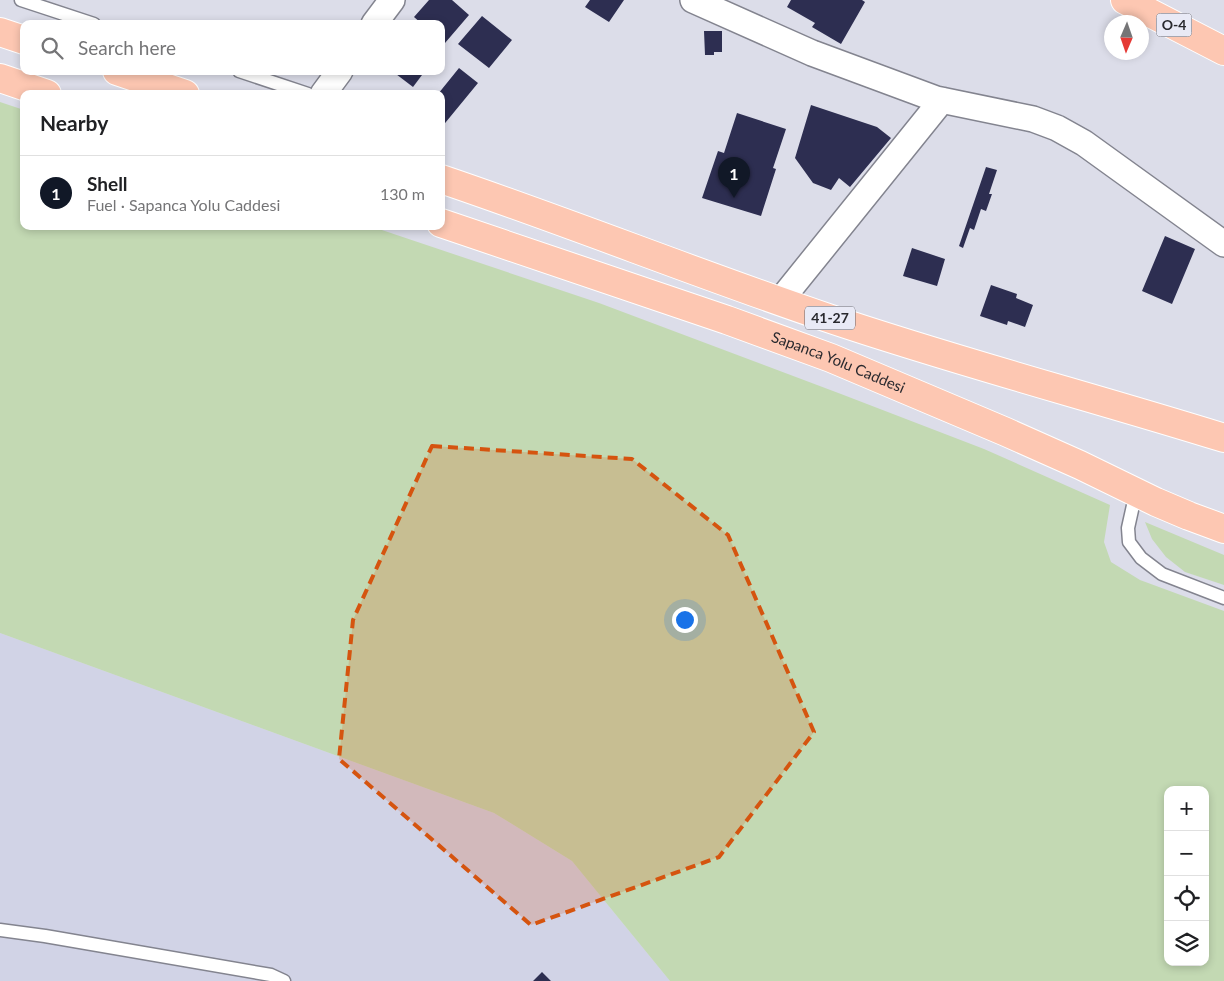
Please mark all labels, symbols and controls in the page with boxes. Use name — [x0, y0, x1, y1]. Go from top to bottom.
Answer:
road number: O-4 — [1156, 14, 1192, 36]
north arrow — [1104, 15, 1149, 60]
search box — [20, 20, 445, 75]
icon: search — [38, 34, 66, 62]
text: Search here — [78, 36, 176, 59]
text: Nearby — [40, 110, 108, 135]
pin: 1 — [718, 157, 750, 198]
text: Shell — [87, 172, 128, 195]
text: 1 — [51, 184, 61, 203]
text: 130 m — [380, 184, 425, 203]
text: Fuel · Sapanca Yolu Caddesi — [87, 195, 280, 214]
road number: 41-27 — [805, 306, 855, 330]
street label: Sapanca Yolu Caddesi — [769, 327, 908, 396]
your location — [672, 607, 698, 633]
map controls — [1164, 786, 1209, 966]
button: + — [1164, 786, 1209, 831]
button: − — [1164, 831, 1209, 876]
button: locate — [1164, 876, 1209, 921]
button: layers — [1164, 921, 1209, 966]

